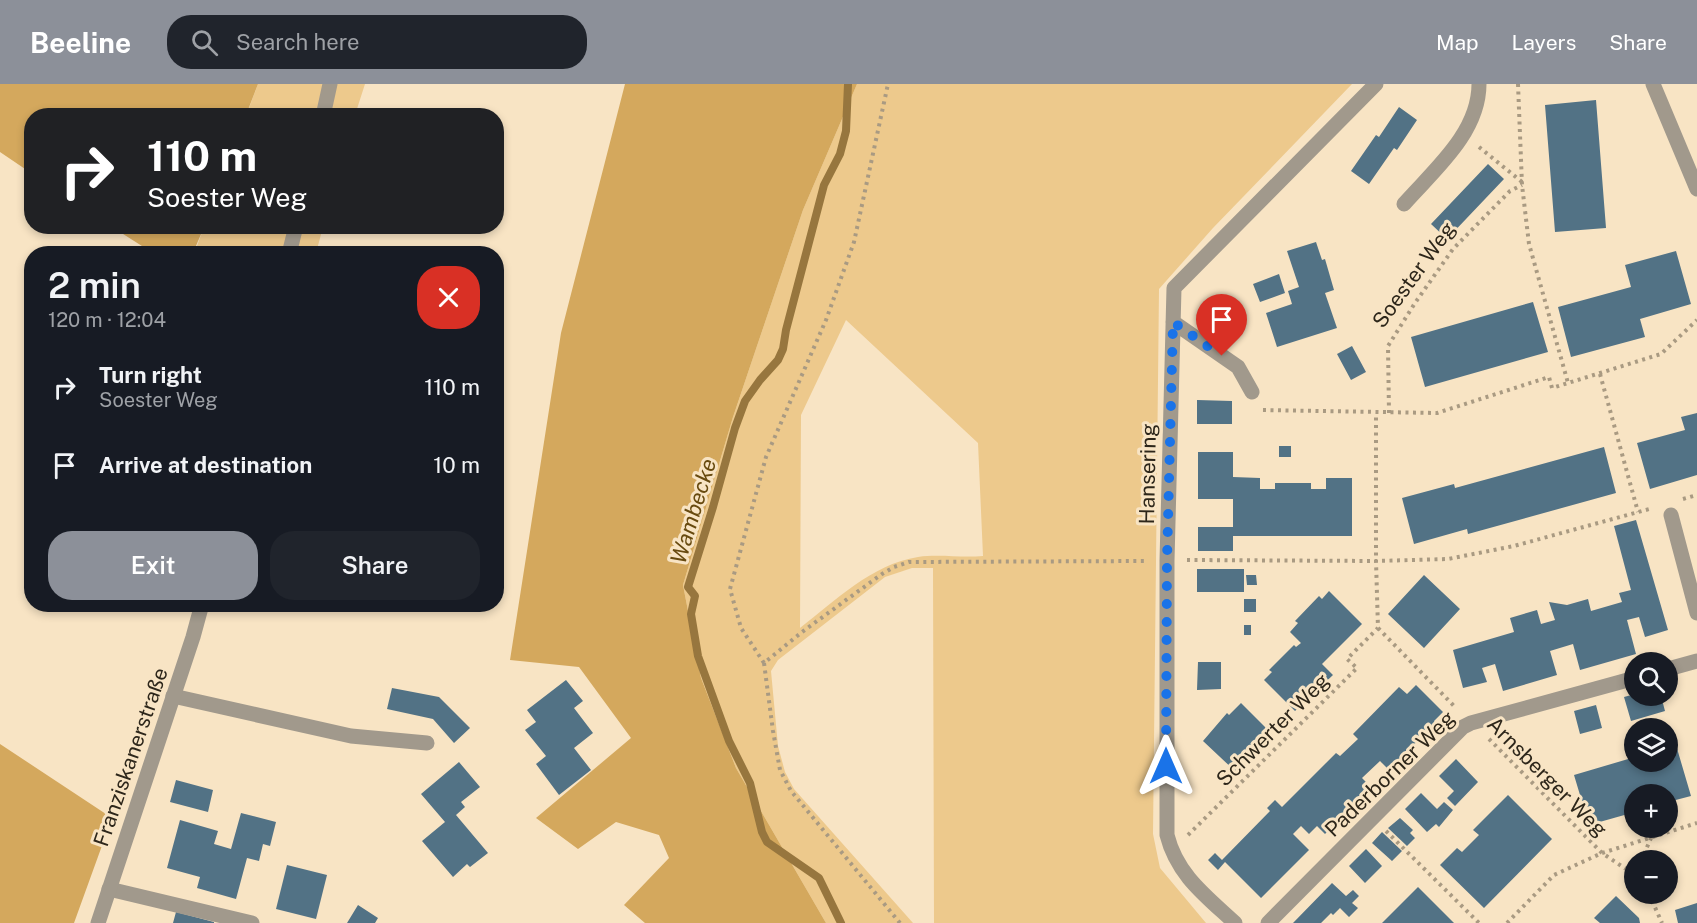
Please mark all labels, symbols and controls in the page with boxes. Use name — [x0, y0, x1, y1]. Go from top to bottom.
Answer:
search box — [167, 15, 587, 69]
text: Beeline — [30, 26, 131, 59]
icon: search — [188, 26, 221, 59]
text: Search here — [236, 29, 360, 55]
text: Map — [1436, 30, 1479, 55]
text: Layers — [1512, 30, 1576, 55]
text: Share — [1609, 30, 1667, 55]
text: 110 m — [147, 131, 257, 180]
icon: right — [48, 132, 126, 210]
text: Soester Weg — [147, 181, 307, 213]
street label: Soester Weg — [1367, 217, 1460, 333]
text: 2 min — [48, 264, 141, 306]
button: close — [417, 266, 480, 329]
pin — [1196, 294, 1247, 356]
icon: arrive — [1205, 303, 1238, 336]
text: 120 m · 12:04 — [48, 308, 166, 332]
text: Turn right — [99, 362, 202, 388]
icon: right — [48, 371, 81, 404]
text: 110 m — [424, 374, 480, 400]
text: Soester Weg — [99, 388, 218, 412]
street label: Hansering — [1134, 423, 1161, 525]
icon: arrive — [48, 449, 81, 482]
text: Arrive at destination — [99, 452, 312, 478]
text: 10 m — [433, 452, 480, 478]
water label: Wambecke — [665, 455, 721, 567]
button: Exit — [48, 531, 258, 600]
button: Share — [270, 531, 480, 600]
map controls — [1624, 652, 1678, 904]
button: search — [1624, 652, 1678, 706]
street label: Franziskanerstraße — [88, 664, 173, 850]
street label: Schwerter Weg — [1211, 668, 1334, 791]
street label: Paderborner Weg — [1320, 705, 1460, 842]
street label: Arnsberger Weg — [1482, 711, 1613, 842]
button: layers — [1624, 718, 1678, 772]
position arrow — [1134, 734, 1198, 798]
button: + — [1624, 784, 1678, 838]
button: − — [1624, 850, 1678, 904]

